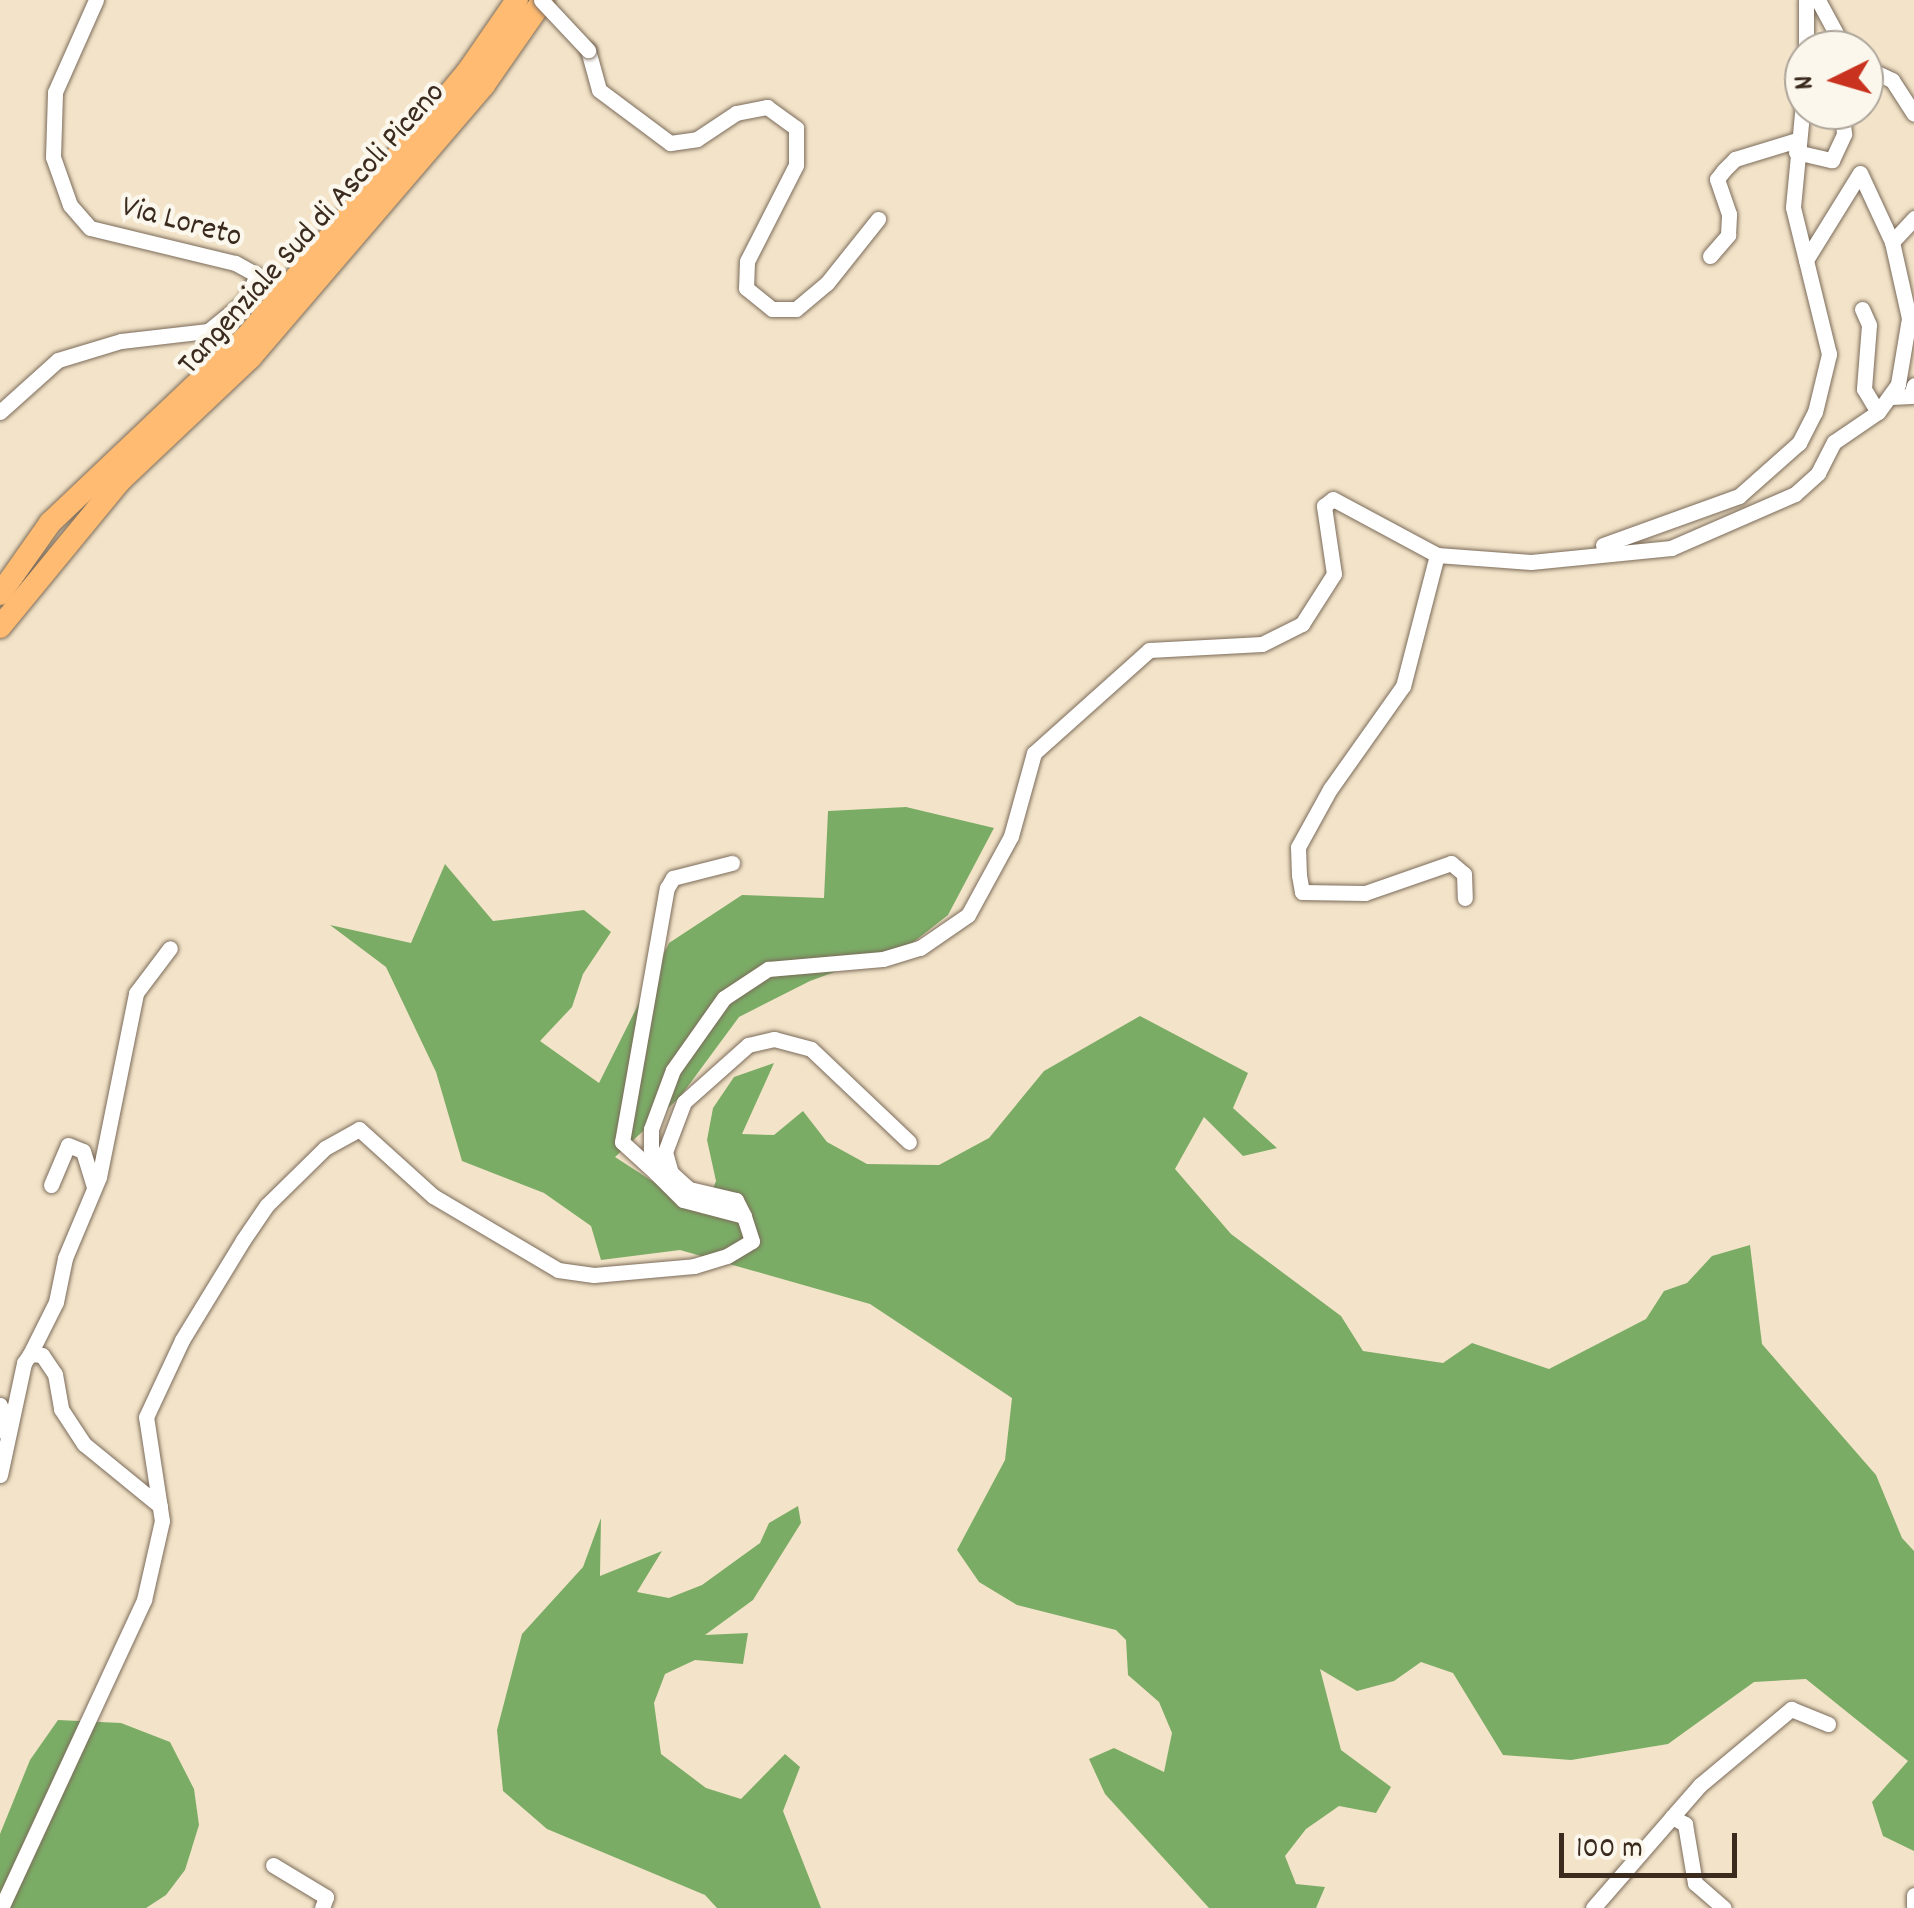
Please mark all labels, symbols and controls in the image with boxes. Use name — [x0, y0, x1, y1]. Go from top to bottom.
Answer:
north arrow — [1784, 30, 1884, 130]
text: N — [1786, 74, 1827, 91]
street label: Tangenziale Sud di Ascoli Piceno — [171, 76, 455, 384]
street label: Via Loreto — [117, 190, 245, 258]
scale bar — [1564, 1813, 1742, 1875]
text: 100 m — [1576, 1829, 1643, 1872]

